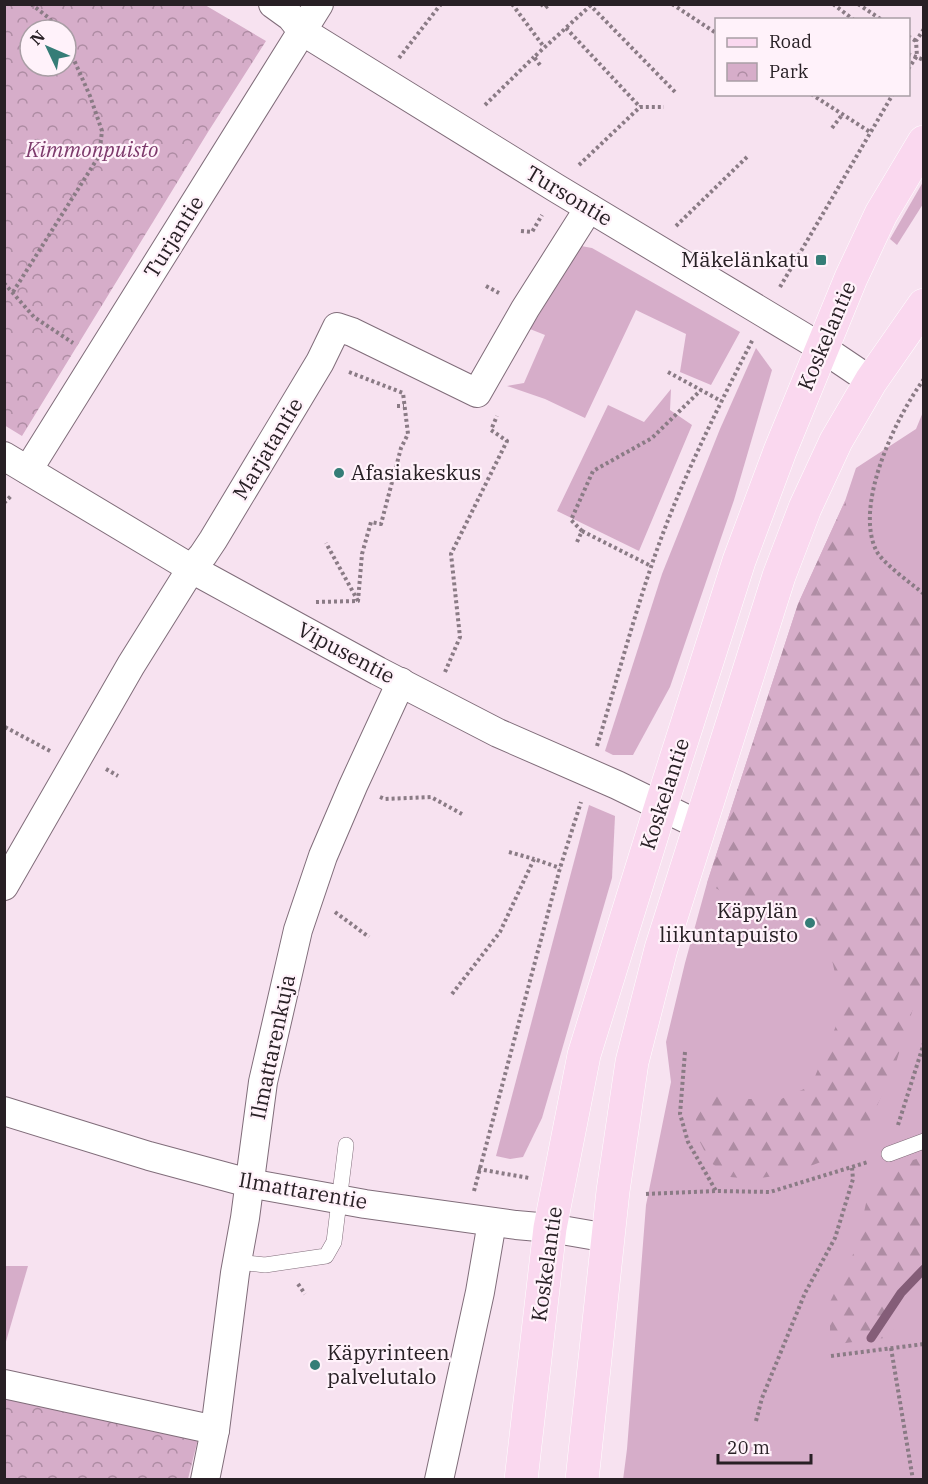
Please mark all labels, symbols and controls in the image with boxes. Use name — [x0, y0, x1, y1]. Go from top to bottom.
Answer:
north arrow — [18, 18, 78, 78]
legend — [715, 18, 910, 96]
text: N — [26, 26, 49, 49]
text: Road — [769, 30, 812, 53]
text: Park — [769, 60, 809, 83]
park label: Kimmonpuisto — [25, 135, 158, 163]
street label: Tursontie — [521, 158, 618, 232]
street label: Turjantie — [137, 190, 209, 283]
place label: Mäkelänkatu — [681, 245, 809, 273]
marker: Mäkelänkatu — [814, 253, 828, 267]
street label: Koskelantie — [791, 277, 862, 395]
street label: Marjatantie — [226, 392, 309, 505]
place label: Afasiakeskus — [351, 458, 481, 486]
marker: Afasiakeskus — [332, 466, 346, 480]
street label: Vipusentie — [293, 615, 400, 689]
street label: Koskelantie — [633, 734, 695, 853]
place label: Käpylän liikuntapuisto — [659, 896, 798, 948]
marker: Käpylän liikuntapuisto — [803, 916, 817, 930]
street label: Ilmattarenkuja — [243, 972, 301, 1122]
street label: Ilmattarentie — [237, 1165, 370, 1215]
street label: Koskelantie — [524, 1204, 568, 1323]
place label: Käpyrinteen palvelutalo — [327, 1338, 450, 1390]
marker: Käpyrinteen palvelutalo — [308, 1358, 322, 1372]
scale bar — [718, 1427, 811, 1465]
text: 20 m — [727, 1436, 770, 1459]

